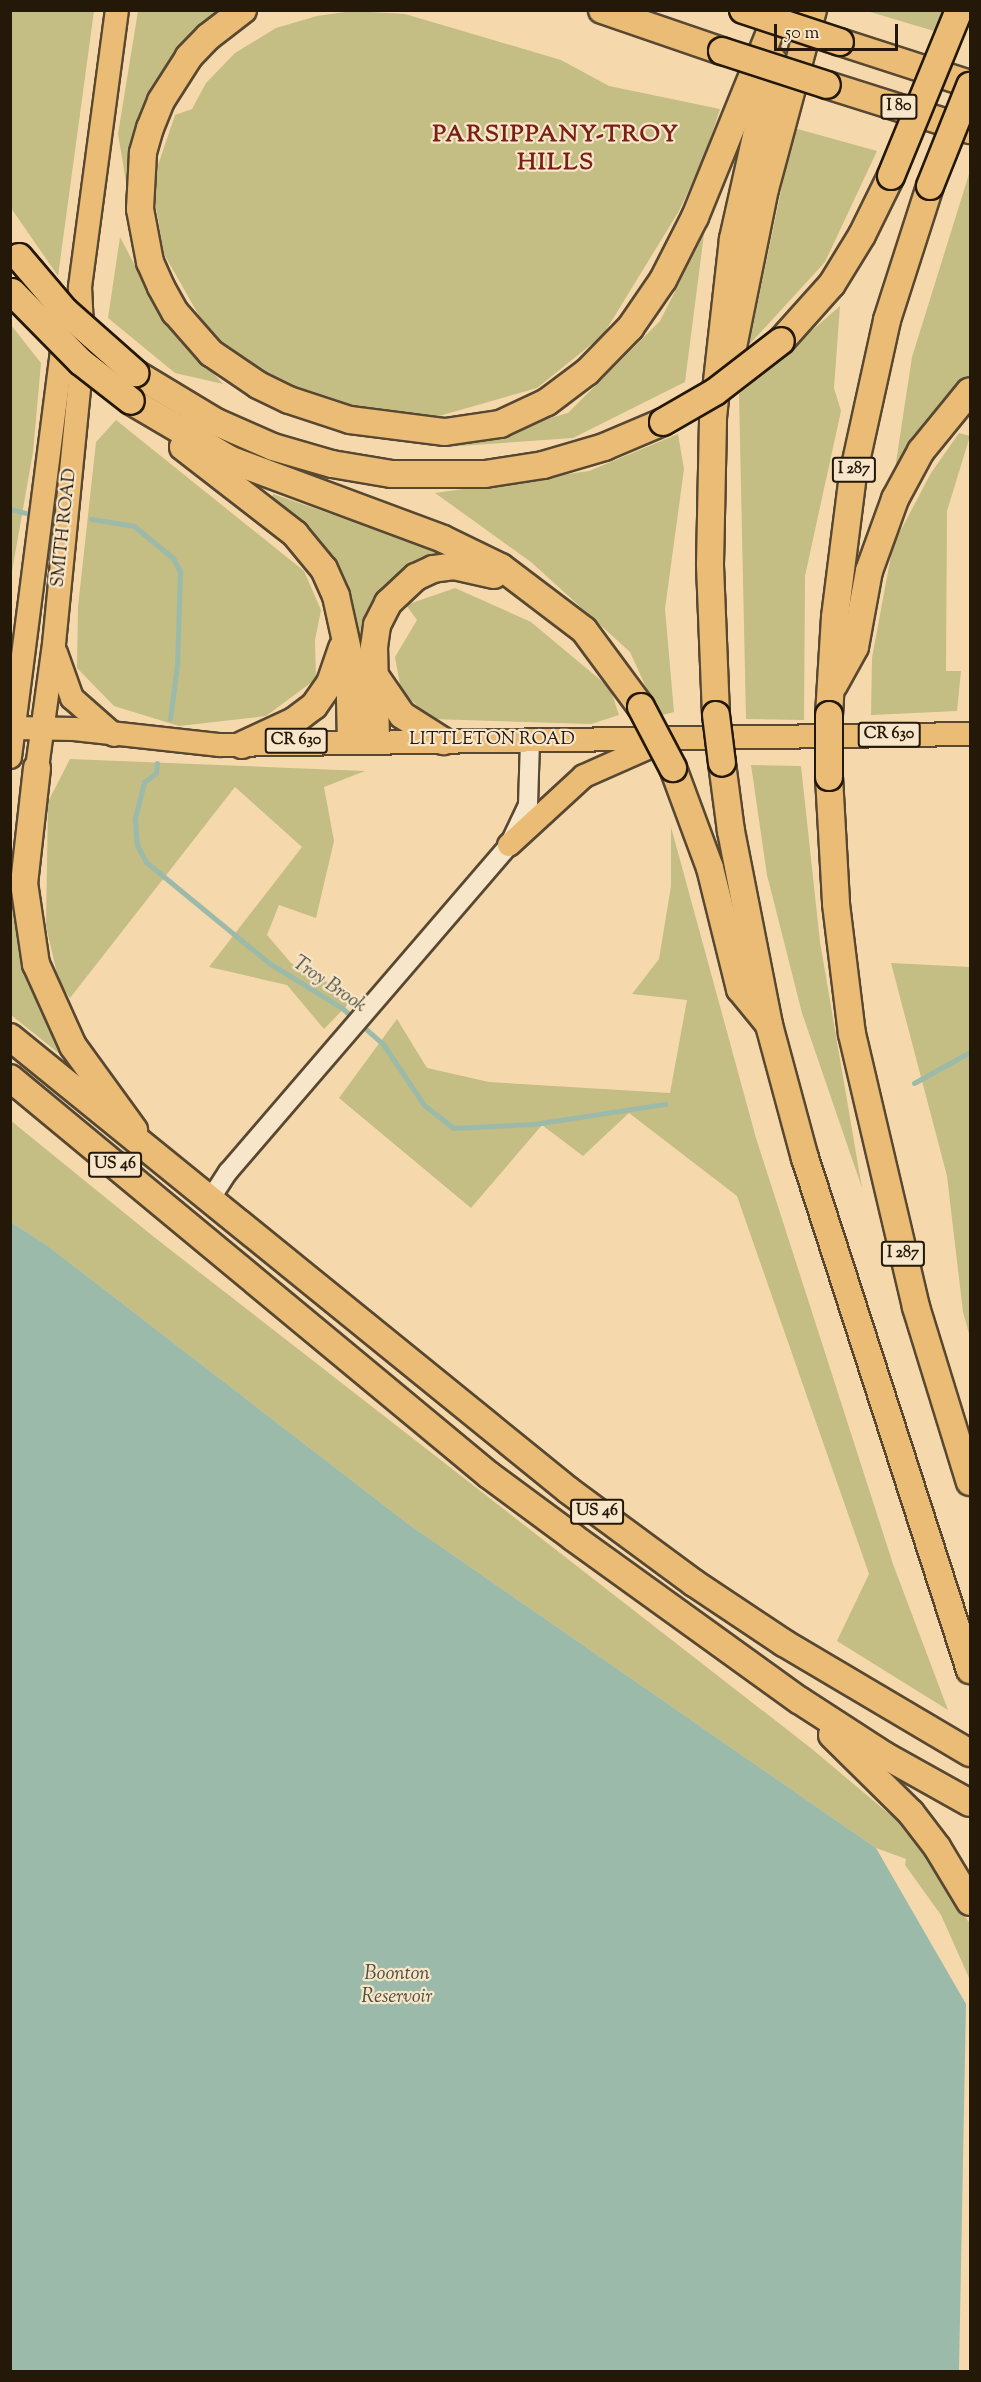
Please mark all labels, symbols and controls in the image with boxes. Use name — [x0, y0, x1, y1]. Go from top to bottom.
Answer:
scale bar — [777, 12, 902, 50]
text: 50 m — [785, 21, 819, 47]
road number: I 80 — [880, 94, 918, 120]
district label: PARSIPPANY-TROY HILLS — [433, 122, 679, 178]
road number: I 287 — [832, 457, 876, 483]
street label: SMITH ROAD — [48, 468, 82, 588]
road number: CR 630 — [858, 722, 920, 748]
road number: CR 630 — [264, 728, 328, 754]
street label: LITTLETON ROAD — [409, 729, 575, 751]
water label: Troy Brook — [287, 952, 371, 1018]
road number: US 46 — [88, 1152, 142, 1178]
road number: I 287 — [880, 1241, 926, 1267]
road number: US 46 — [570, 1499, 624, 1525]
water label: Boonton Reservoir — [361, 1963, 433, 2010]

